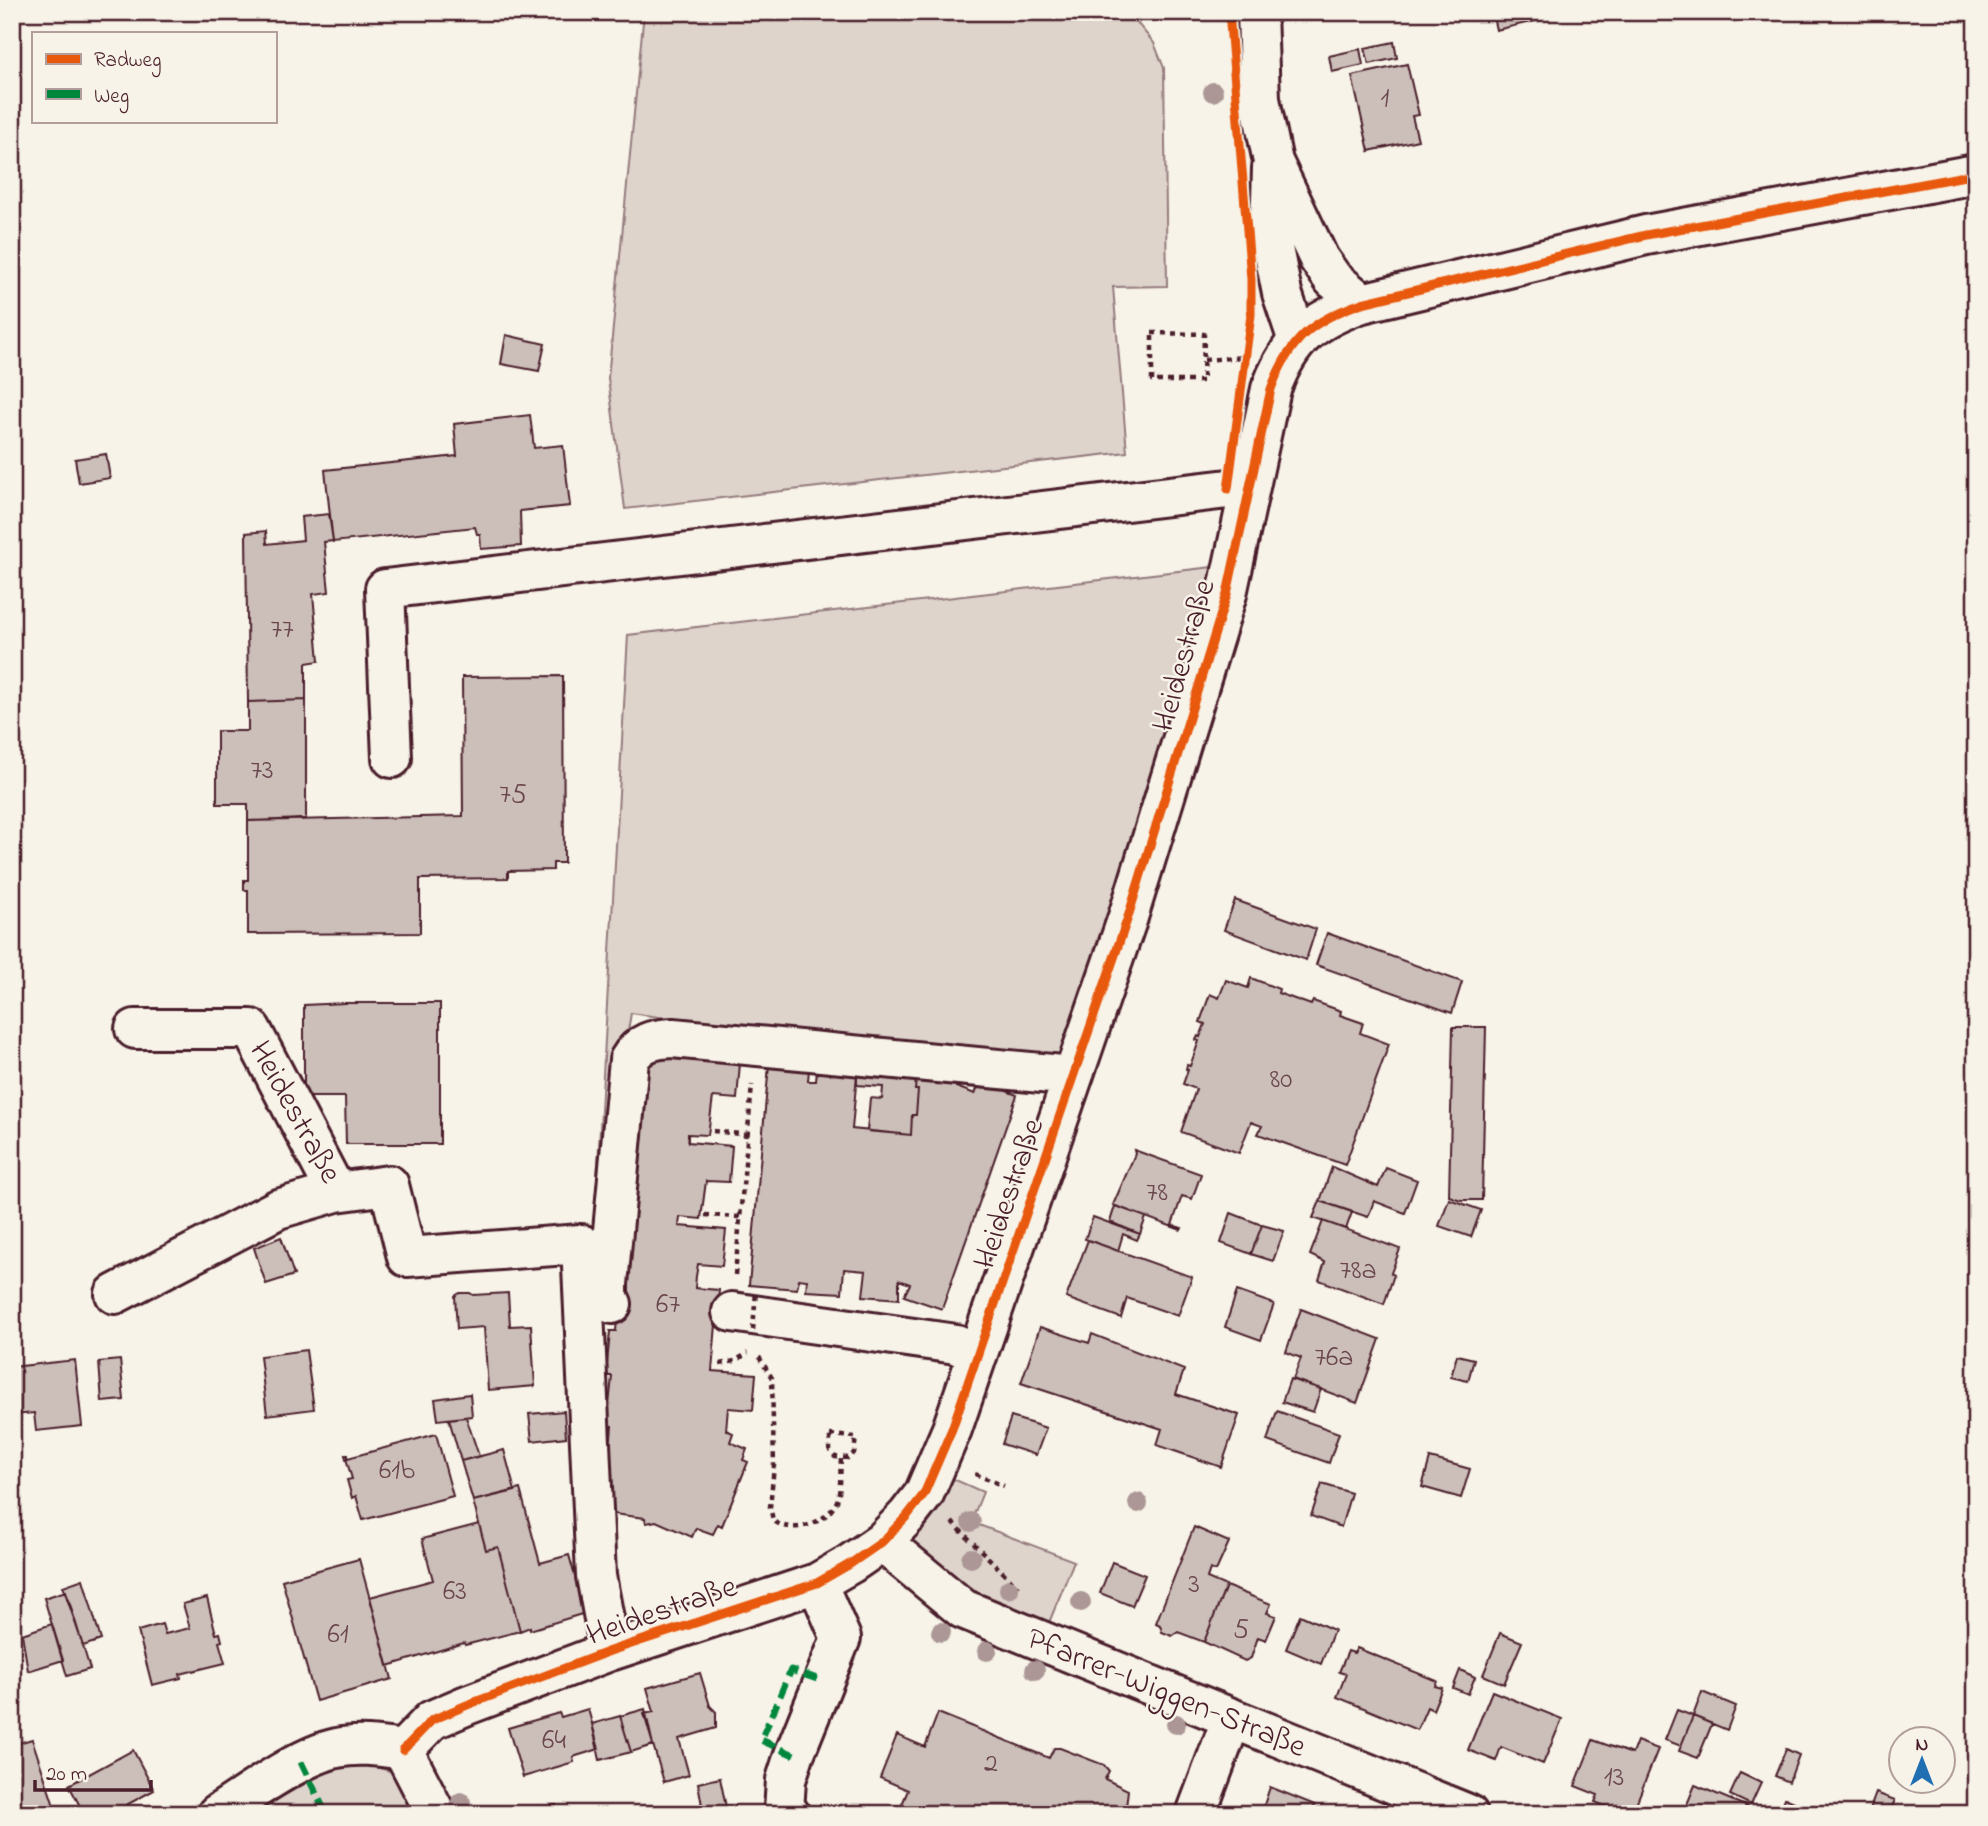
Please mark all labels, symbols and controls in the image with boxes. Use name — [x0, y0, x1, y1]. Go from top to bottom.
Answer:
legend — [32, 32, 276, 122]
text: Radweg — [94, 46, 161, 78]
house number: 1 — [1381, 79, 1390, 120]
text: Weg — [94, 82, 129, 114]
street label: Heidestraße — [1141, 574, 1230, 738]
house number: 77 — [270, 610, 294, 651]
house number: 73 — [250, 751, 274, 792]
house number: 75 — [499, 775, 527, 816]
street label: Heidestraße — [235, 1033, 353, 1193]
house number: 80 — [1270, 1060, 1292, 1101]
street label: Heidestraße — [963, 1112, 1058, 1276]
house number: 78 — [1146, 1173, 1168, 1214]
house number: 78a — [1339, 1251, 1377, 1292]
house number: 67 — [656, 1285, 680, 1326]
house number: 76a — [1315, 1338, 1353, 1379]
house number: 61b — [379, 1451, 415, 1492]
street label: Heidestraße — [581, 1564, 744, 1660]
house number: 3 — [1188, 1565, 1200, 1606]
house number: 63 — [443, 1572, 467, 1613]
house number: 5 — [1233, 1610, 1249, 1651]
house number: 61 — [327, 1615, 349, 1656]
street label: Pfarrer-Wiggen-Straße — [1019, 1617, 1313, 1772]
house number: 64 — [542, 1721, 566, 1762]
north arrow — [1886, 1724, 1956, 1794]
text: N — [1916, 1732, 1929, 1759]
house number: 2 — [984, 1744, 998, 1785]
scale bar — [35, 1749, 150, 1793]
house number: 13 — [1604, 1758, 1624, 1799]
text: 20 m — [46, 1760, 87, 1790]

